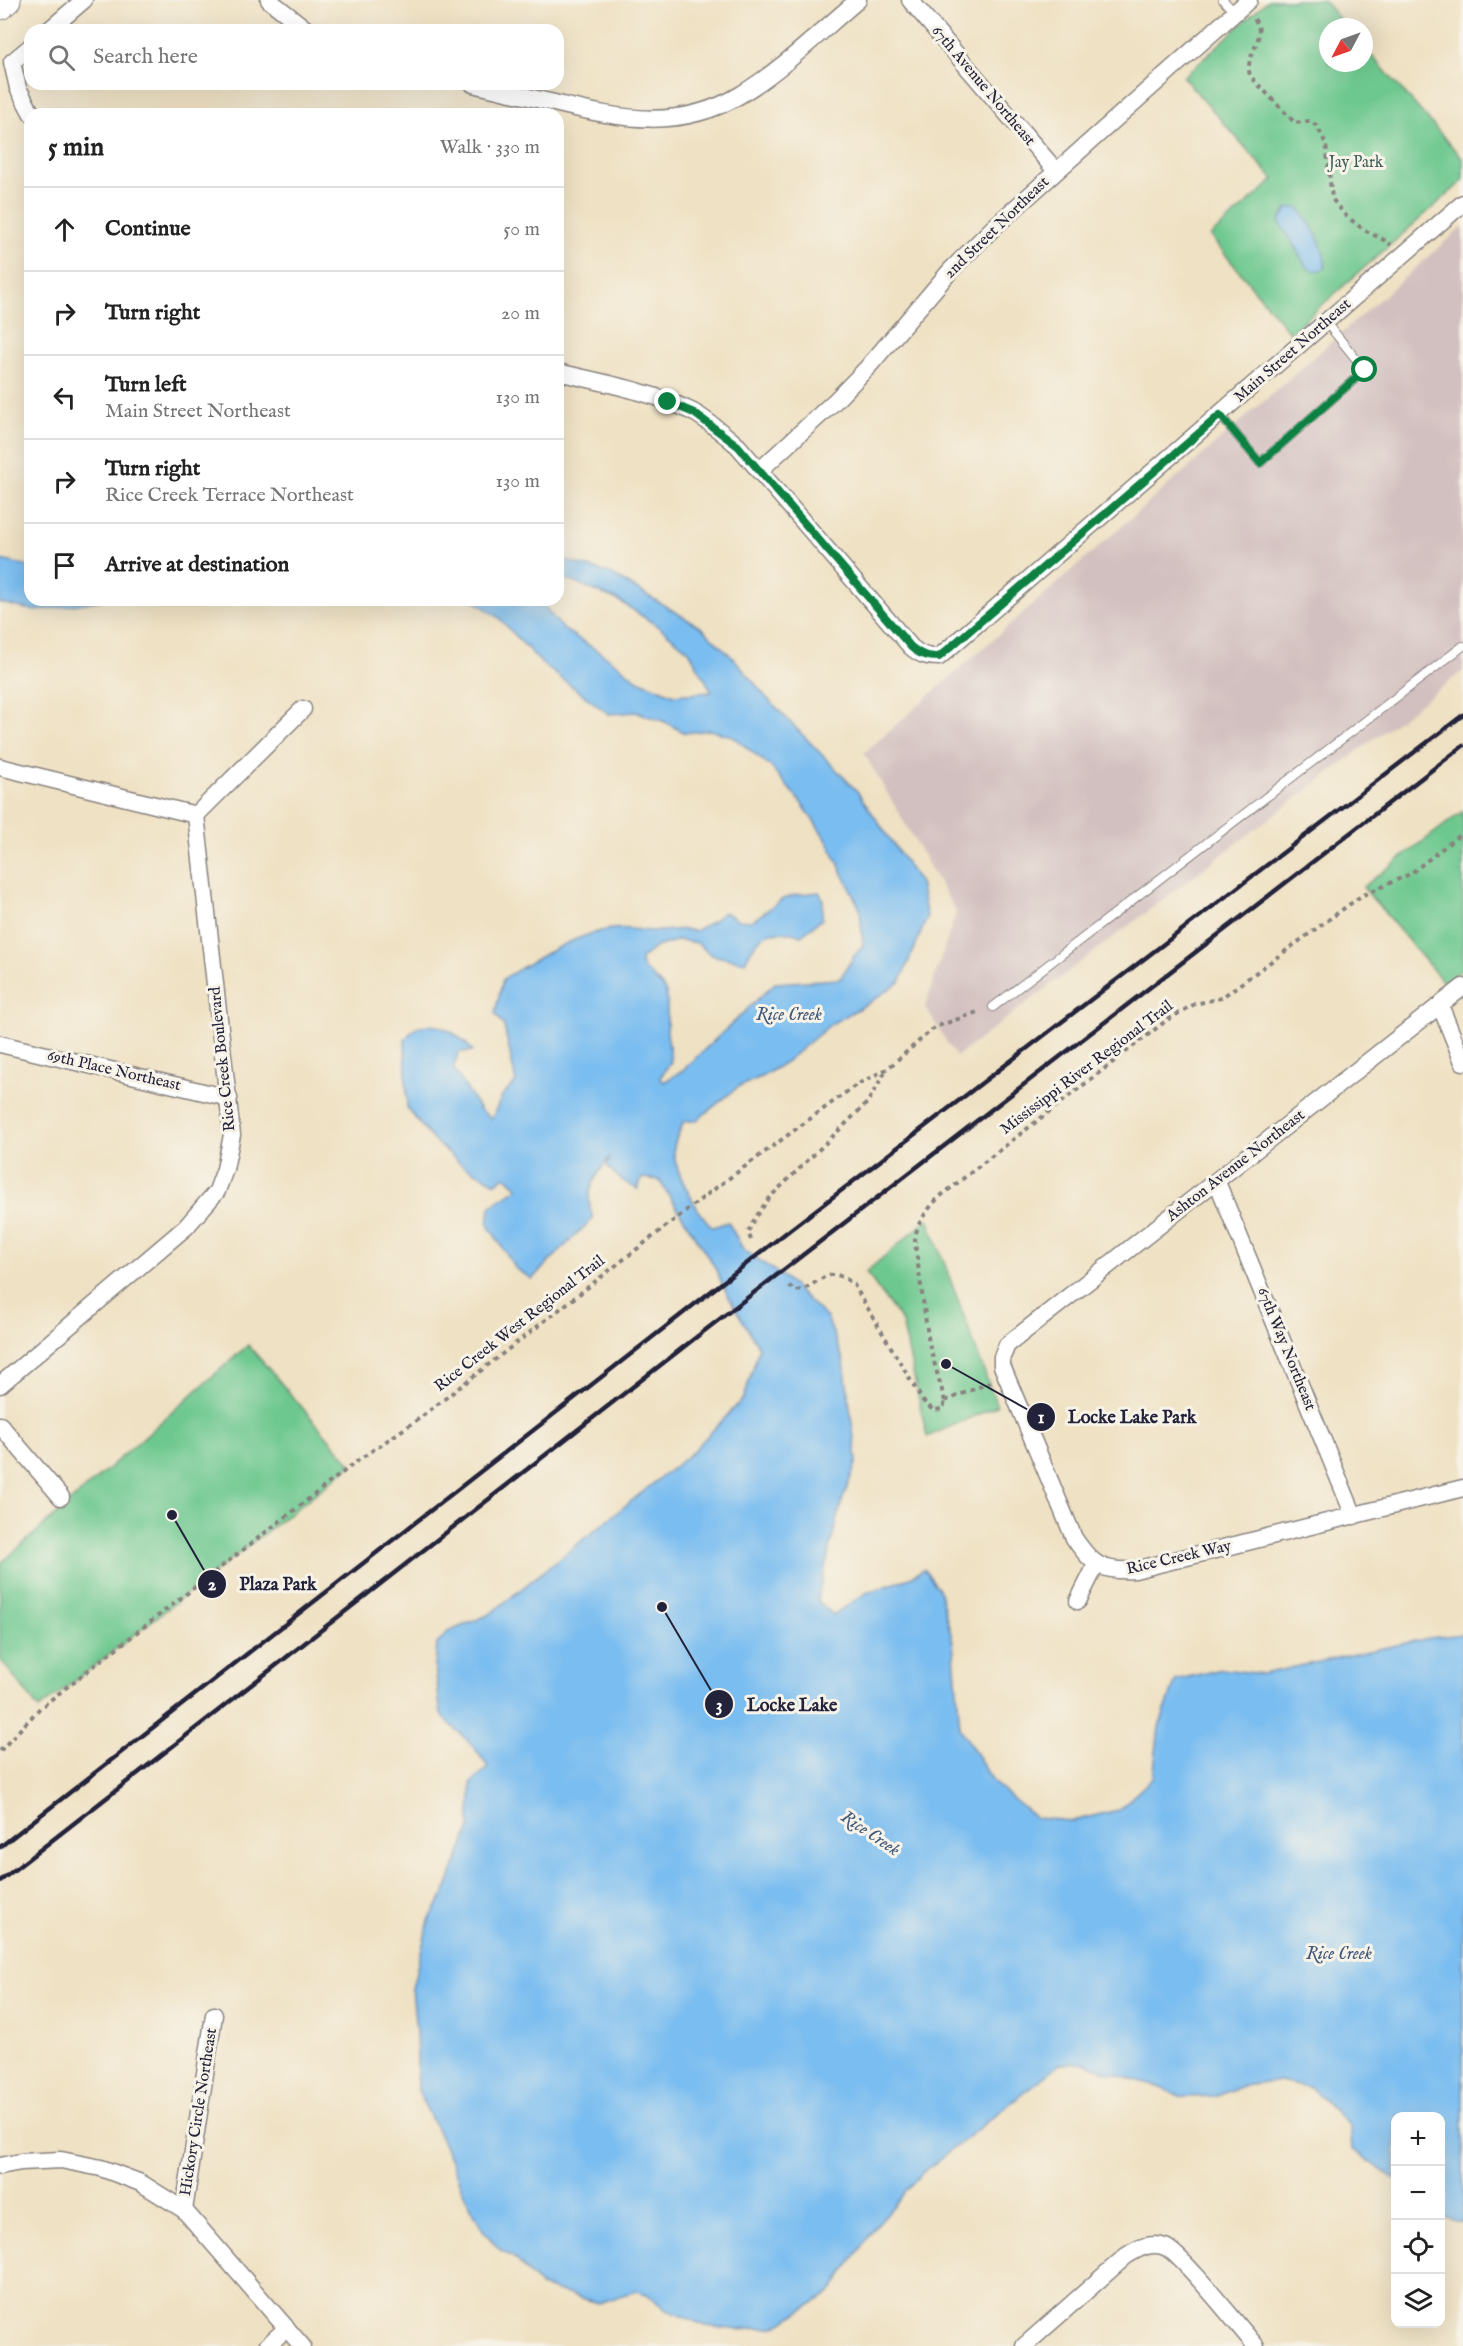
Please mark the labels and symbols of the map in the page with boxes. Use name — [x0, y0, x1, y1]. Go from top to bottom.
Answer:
north arrow — [1319, 18, 1373, 72]
street label: 67th Avenue Northeast — [927, 22, 1040, 151]
park label: Jay Park — [1327, 153, 1384, 173]
street label: 2nd Street Northeast — [940, 172, 1054, 283]
street label: Main Street Northeast — [1230, 294, 1356, 407]
route start — [1351, 356, 1377, 382]
route end — [654, 388, 680, 414]
street label: Rice Creek Boulevard — [205, 985, 241, 1132]
street label: Mississippi River Regional Trail — [997, 996, 1178, 1140]
water label: Rice Creek — [756, 1004, 822, 1027]
street label: 69th Place Northeast — [45, 1046, 183, 1096]
street label: Ashton Avenue Northeast — [1162, 1105, 1310, 1227]
street label: Rice Creek West Regional Trail — [431, 1251, 610, 1397]
street label: 67th Way Northeast — [1252, 1284, 1320, 1414]
callout: Locke Lake Park — [1026, 1399, 1209, 1435]
text: 1 — [1038, 1407, 1045, 1430]
text: Locke Lake Park — [1068, 1407, 1198, 1430]
street label: Rice Creek Way — [1125, 1536, 1233, 1580]
callout: Plaza Park — [197, 1566, 329, 1602]
text: 2 — [208, 1574, 217, 1597]
text: Plaza Park — [239, 1574, 318, 1597]
callout: Locke Lake — [704, 1686, 849, 1722]
text: 3 — [716, 1695, 722, 1718]
text: Locke Lake — [747, 1695, 838, 1718]
water label: Rice Creek — [836, 1806, 904, 1862]
water label: Rice Creek — [1306, 1943, 1372, 1966]
street label: Hickory Circle Northeast — [176, 2026, 222, 2197]

